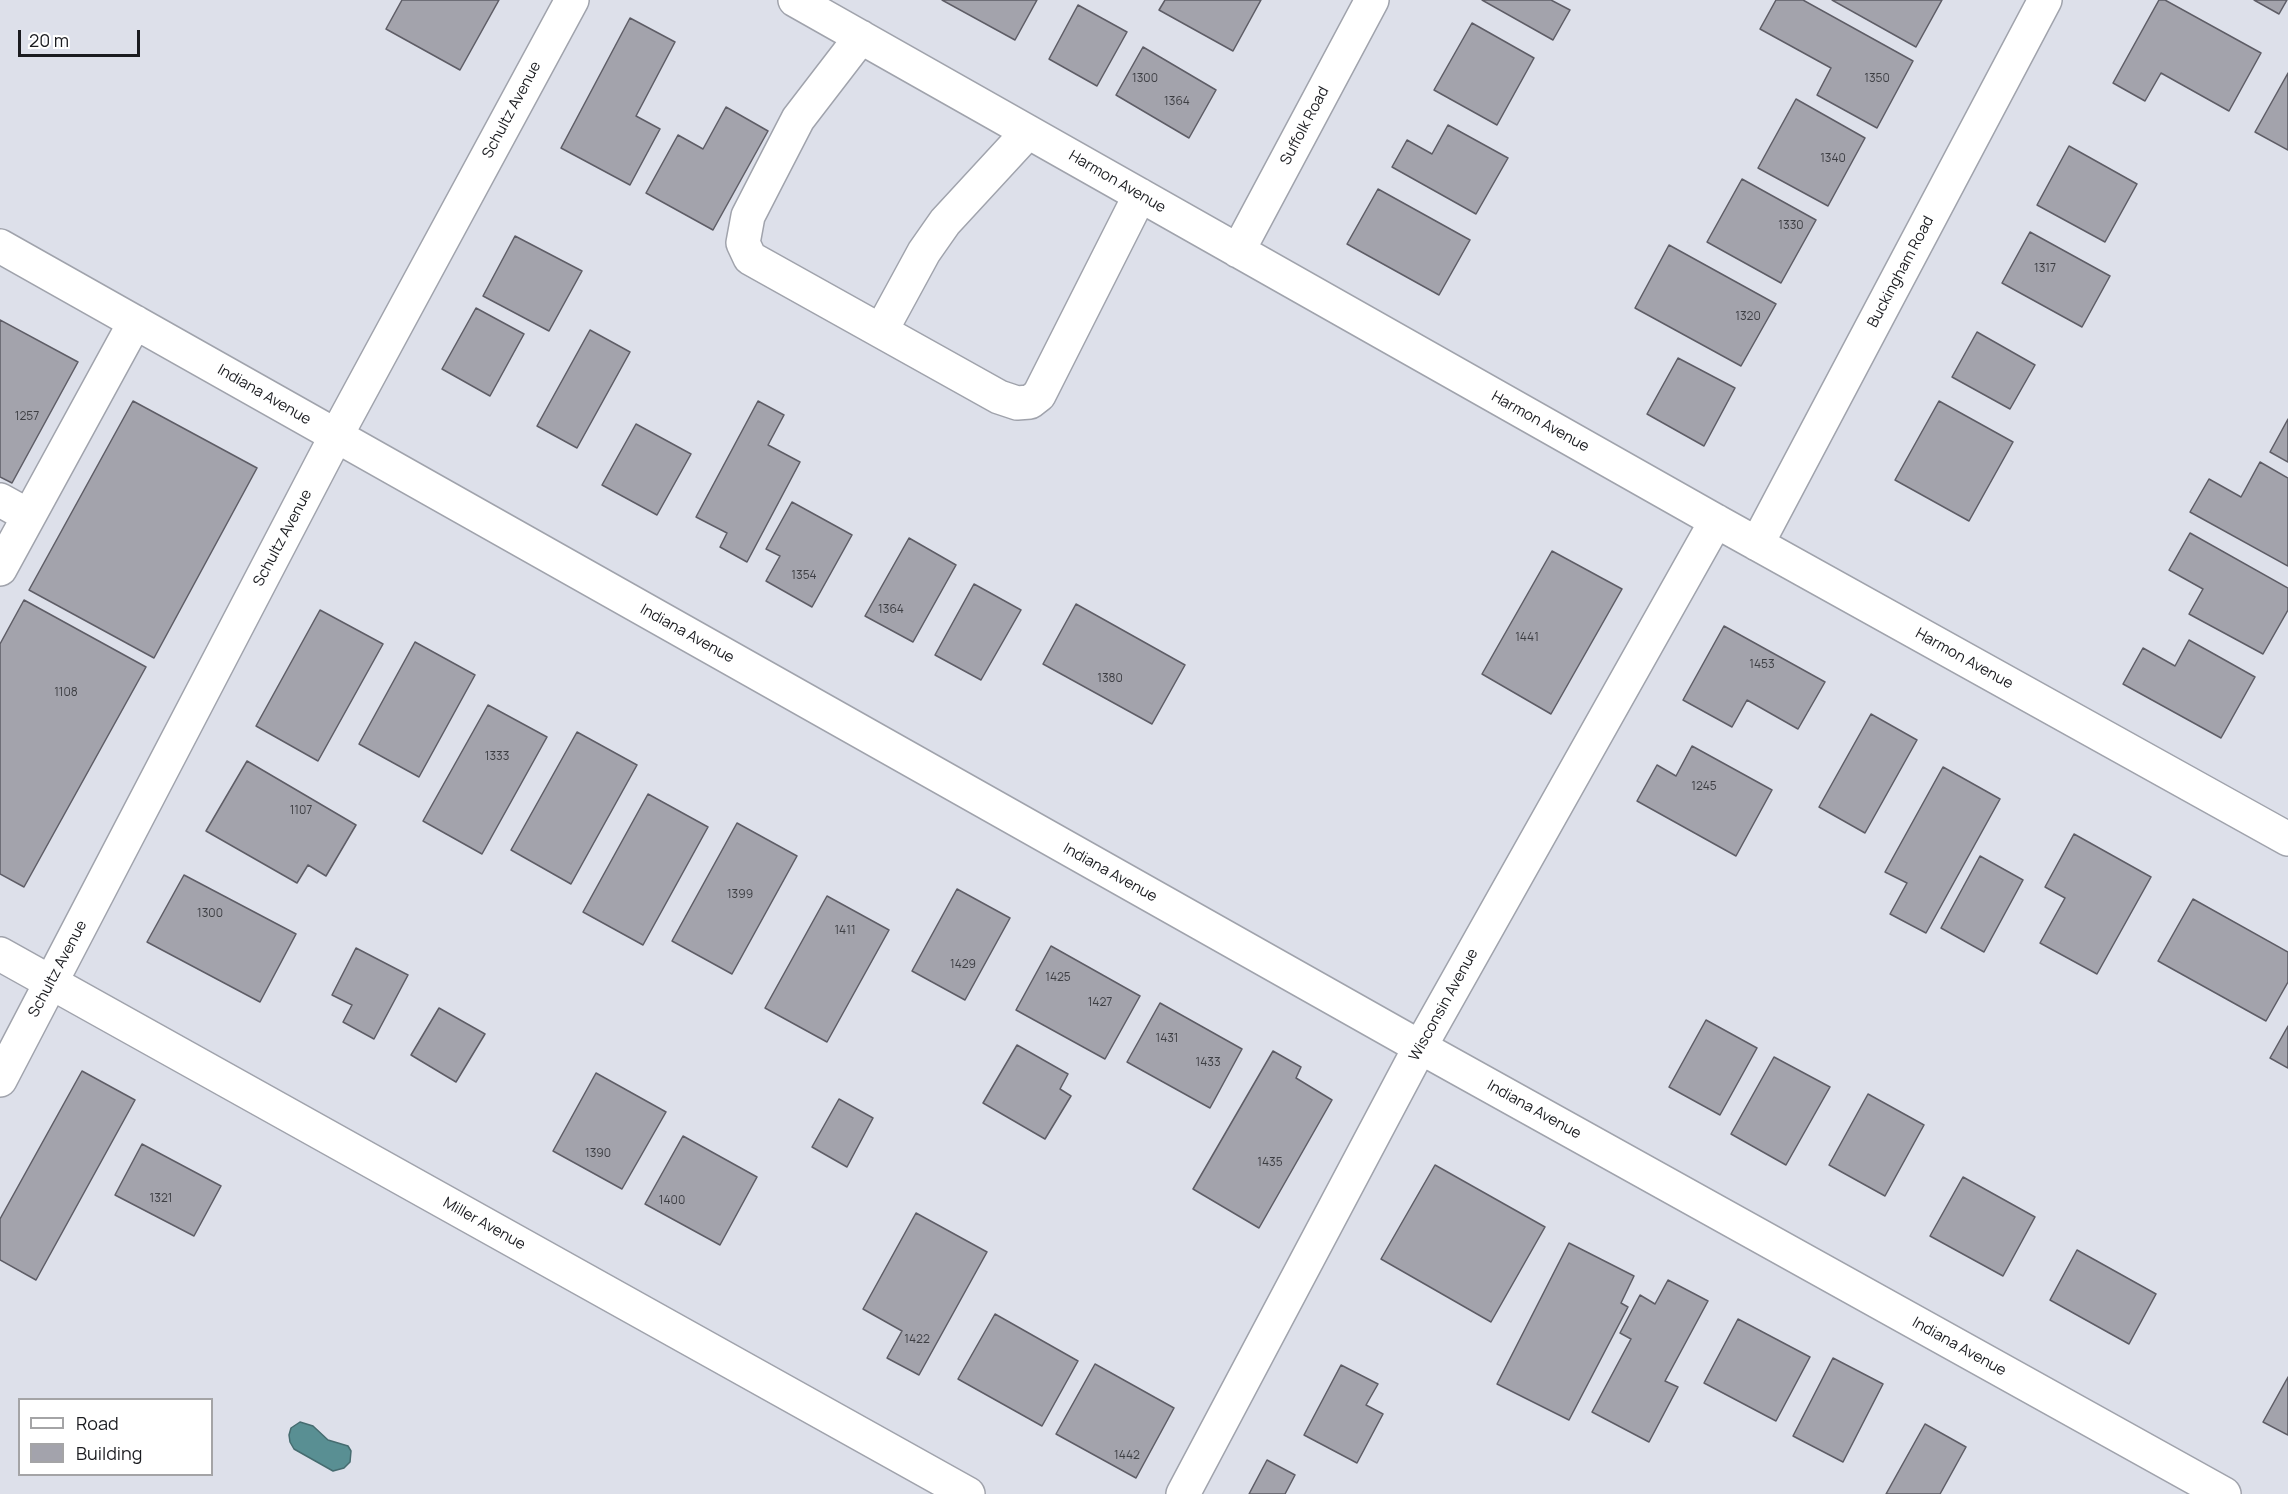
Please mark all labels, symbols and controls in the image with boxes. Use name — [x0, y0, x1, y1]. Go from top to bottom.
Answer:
scale bar — [21, 18, 142, 56]
text: 20 m — [29, 28, 69, 52]
street label: Schultz Avenue — [479, 58, 545, 162]
house number: 1300 — [1132, 72, 1158, 86]
house number: 1350 — [1864, 72, 1890, 86]
street label: Suffolk Road — [1277, 84, 1333, 168]
house number: 1364 — [1164, 95, 1190, 109]
street label: Harmon Avenue — [1065, 147, 1169, 217]
house number: 1340 — [1820, 152, 1846, 166]
street label: Buckingham Road — [1864, 213, 1938, 331]
house number: 1330 — [1778, 219, 1804, 233]
house number: 1317 — [2034, 262, 2056, 276]
house number: 1320 — [1735, 310, 1761, 324]
street label: Indiana Avenue — [214, 361, 314, 429]
street label: Harmon Avenue — [1488, 388, 1592, 456]
house number: 1257 — [15, 410, 39, 424]
street label: Schultz Avenue — [250, 486, 316, 590]
house number: 1354 — [791, 569, 817, 583]
street label: Indiana Avenue — [637, 601, 737, 667]
house number: 1364 — [878, 603, 904, 617]
street label: Harmon Avenue — [1912, 625, 2016, 693]
house number: 1441 — [1515, 631, 1539, 645]
house number: 1453 — [1749, 658, 1775, 672]
house number: 1380 — [1097, 672, 1123, 686]
house number: 1108 — [54, 686, 78, 700]
house number: 1333 — [485, 750, 509, 764]
house number: 1245 — [1691, 780, 1717, 794]
house number: 1107 — [290, 804, 312, 818]
street label: Indiana Avenue — [1060, 840, 1160, 906]
house number: 1399 — [727, 888, 753, 902]
house number: 1300 — [197, 907, 223, 921]
street label: Schultz Avenue — [25, 917, 91, 1021]
house number: 1411 — [834, 924, 856, 938]
street label: Wisconsin Avenue — [1406, 946, 1482, 1064]
house number: 1429 — [950, 958, 976, 972]
house number: 1425 — [1045, 971, 1071, 985]
house number: 1427 — [1088, 996, 1112, 1010]
house number: 1431 — [1155, 1032, 1179, 1046]
house number: 1433 — [1195, 1056, 1221, 1070]
street label: Indiana Avenue — [1484, 1077, 1584, 1143]
house number: 1390 — [585, 1147, 611, 1161]
house number: 1435 — [1257, 1156, 1283, 1170]
house number: 1321 — [150, 1192, 172, 1206]
street label: Miller Avenue — [440, 1194, 528, 1254]
house number: 1400 — [659, 1194, 685, 1208]
street label: Indiana Avenue — [1909, 1314, 2009, 1380]
house number: 1422 — [904, 1333, 930, 1347]
legend — [18, 1398, 213, 1476]
text: Road — [76, 1411, 119, 1435]
text: Building — [76, 1441, 142, 1465]
house number: 1442 — [1114, 1449, 1140, 1463]

